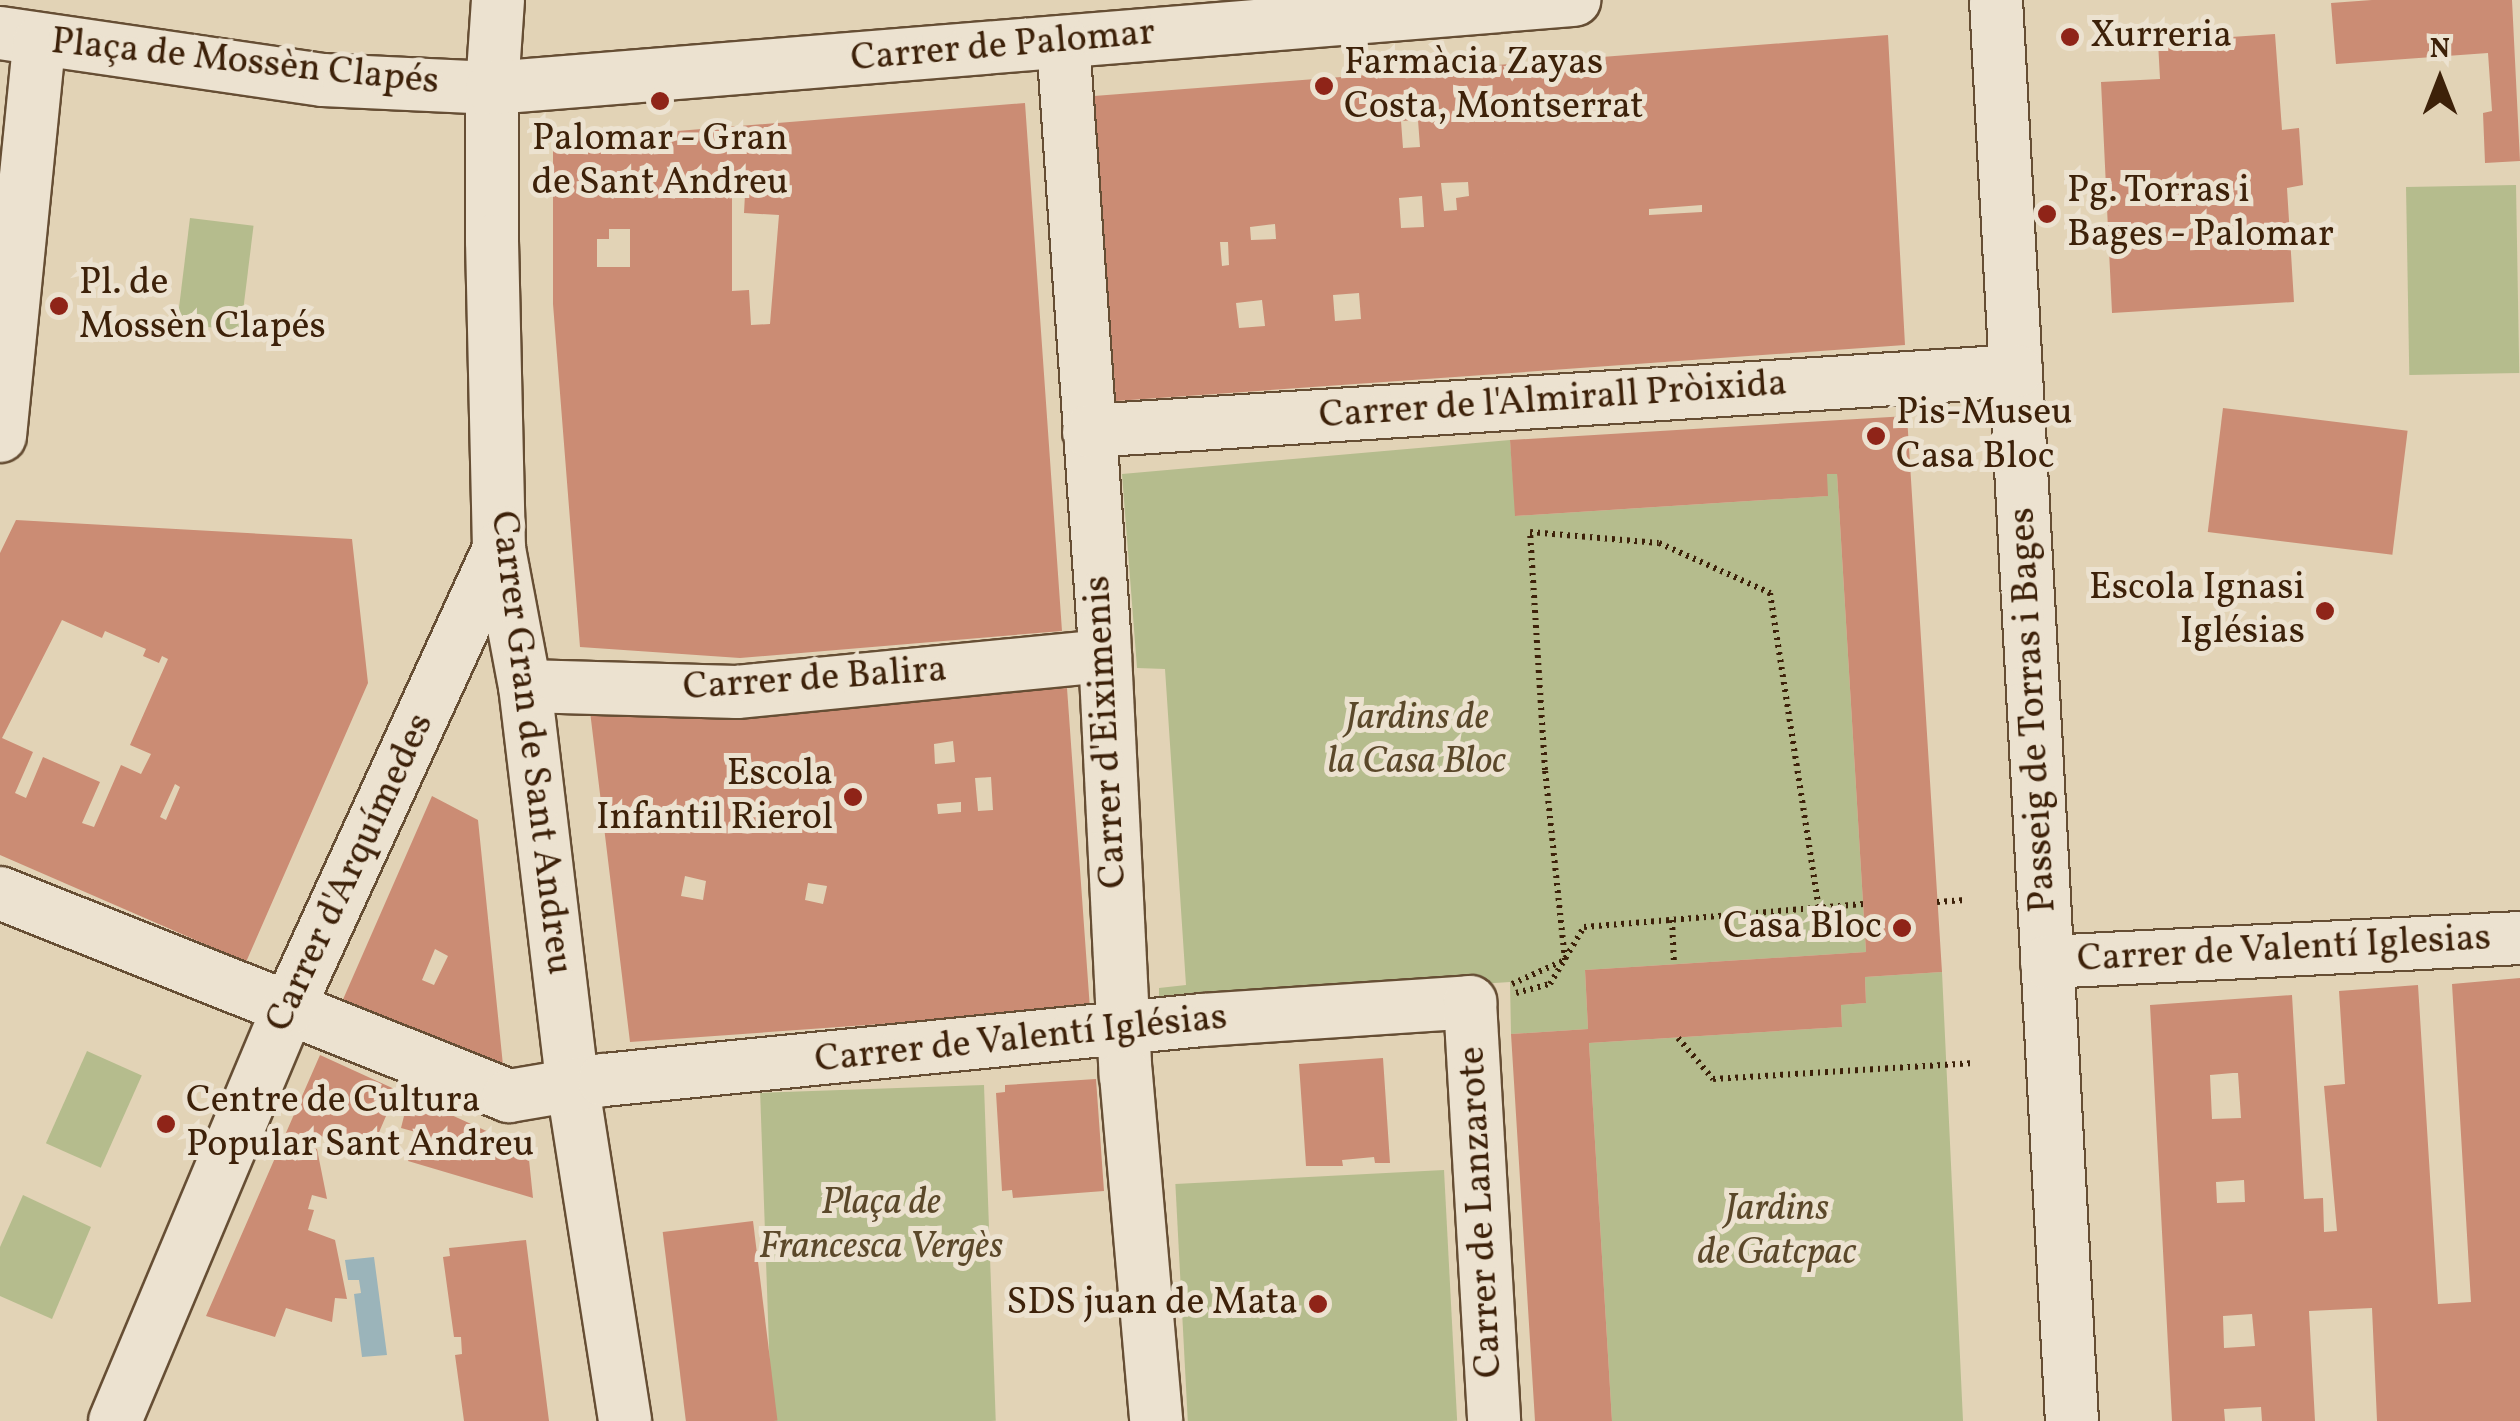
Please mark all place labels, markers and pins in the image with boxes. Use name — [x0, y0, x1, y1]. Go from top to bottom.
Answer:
place label: Xurreria — [2090, 14, 2232, 60]
marker: Xurreria — [2059, 26, 2081, 48]
place label: Farmàcia Zayas Costa, Montserrat — [1344, 41, 1644, 130]
marker: Farmàcia Zayas Costa, Montserrat — [1313, 75, 1335, 97]
marker: Palomar - Gran de Sant Andreu — [649, 90, 671, 112]
place label: Palomar - Gran de Sant Andreu — [531, 117, 789, 206]
place label: Pg. Torras i Bages - Palomar — [2067, 169, 2335, 258]
marker: Pg. Torras i Bages - Palomar — [2036, 203, 2058, 225]
place label: Pl. de Mossèn Clapés — [79, 261, 326, 350]
marker: Pl. de Mossèn Clapés — [48, 295, 70, 317]
place label: Pis-Museu Casa Bloc — [1896, 391, 2073, 480]
marker: Pis-Museu Casa Bloc — [1865, 425, 1887, 447]
place label: Escola Ignasi Iglésias — [2089, 566, 2305, 656]
marker: Escola Ignasi Iglésias — [2314, 600, 2336, 622]
place label: Escola Infantil Rierol — [596, 752, 833, 842]
marker: Escola Infantil Rierol — [842, 786, 864, 808]
place label: Casa Bloc — [1723, 905, 1882, 951]
marker: Casa Bloc — [1891, 917, 1913, 939]
place label: Centre de Cultura Popular Sant Andreu — [186, 1079, 534, 1168]
marker: Centre de Cultura Popular Sant Andreu — [155, 1113, 177, 1135]
place label: SDS juan de Mata — [1006, 1281, 1298, 1327]
marker: SDS juan de Mata — [1307, 1293, 1329, 1315]

